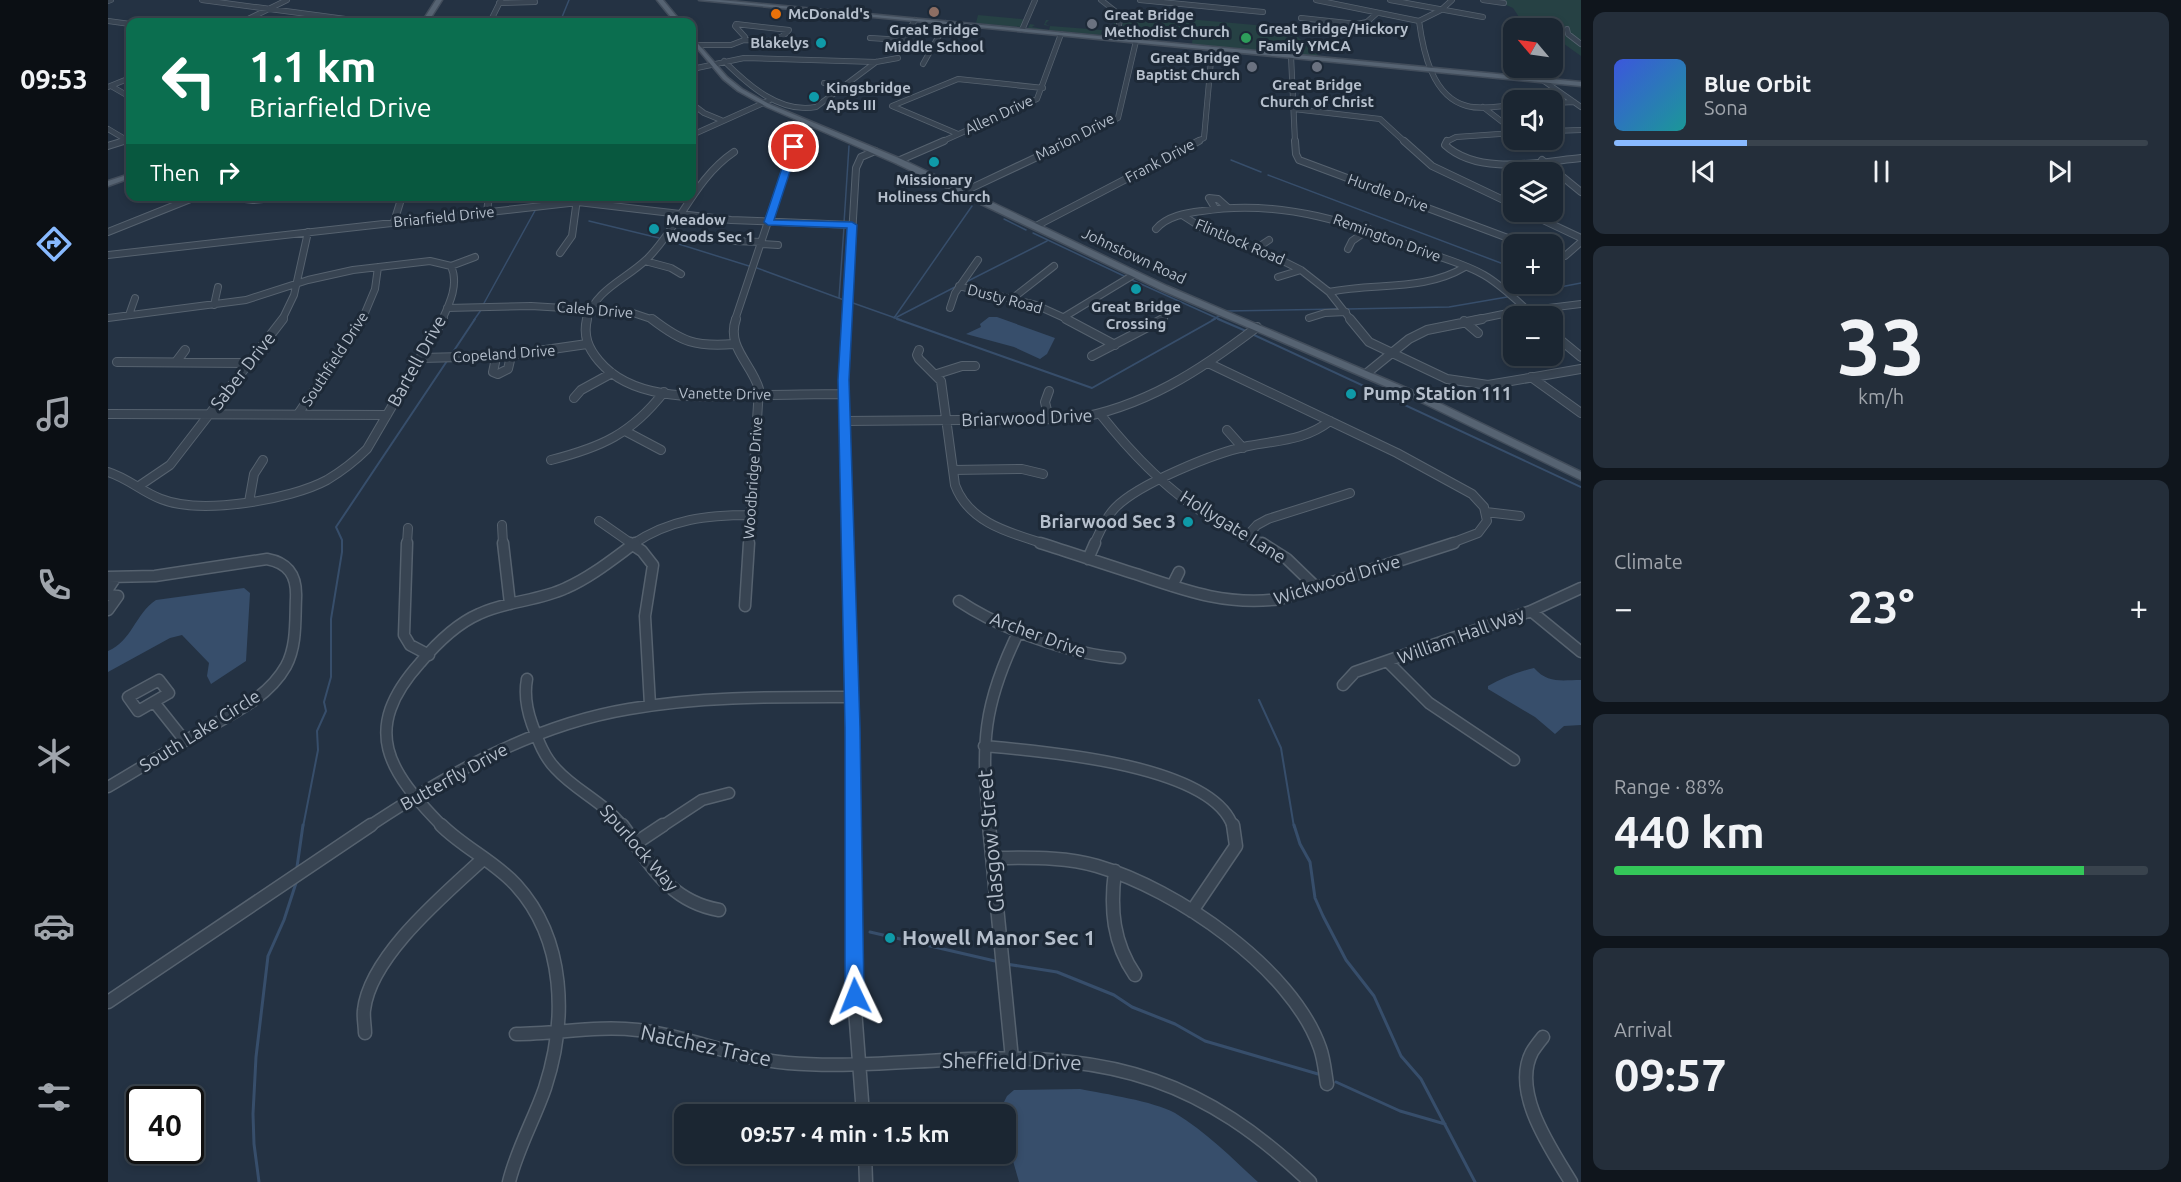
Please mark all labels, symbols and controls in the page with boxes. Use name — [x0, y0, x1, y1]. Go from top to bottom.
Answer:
place label: McDonald's — [788, 5, 870, 22]
marker: Great Bridge Middle School — [927, 5, 941, 19]
place label: Great Bridge Methodist Church — [1104, 6, 1230, 40]
marker: McDonald's — [769, 7, 783, 21]
marker: Great Bridge Methodist Church — [1085, 17, 1099, 31]
north arrow — [1503, 18, 1563, 78]
map controls — [1503, 18, 1563, 366]
place label: Great Bridge/Hickory Family YMCA — [1258, 20, 1408, 54]
place label: Great Bridge Middle School — [884, 21, 984, 55]
marker: Great Bridge/Hickory Family YMCA — [1239, 31, 1253, 45]
place label: Blakelys — [750, 34, 809, 51]
marker: Blakelys — [814, 36, 828, 50]
icon: left — [150, 42, 228, 120]
text: 1.1 km — [249, 43, 376, 90]
place label: Great Bridge Baptist Church — [1136, 49, 1240, 83]
marker: Great Bridge Baptist Church — [1245, 60, 1259, 74]
marker: Great Bridge Church of Christ — [1310, 60, 1324, 74]
text: 09:53 — [20, 64, 88, 94]
text: Blue Orbit — [1704, 71, 1811, 96]
place label: Great Bridge Church of Christ — [1260, 76, 1374, 110]
place label: Kingsbridge Apts III — [826, 79, 911, 113]
marker: Kingsbridge Apts III — [807, 90, 821, 104]
button: sound — [1503, 90, 1563, 150]
street label: Allen Drive — [962, 91, 1036, 138]
text: Briarfield Drive — [249, 92, 432, 122]
text: Sona — [1704, 96, 1748, 119]
street label: Marion Drive — [1032, 109, 1117, 164]
pin — [768, 121, 819, 172]
icon: arrive — [777, 130, 810, 163]
street label: Frank Drive — [1122, 135, 1197, 186]
marker: Missionary Holiness Church — [927, 155, 941, 169]
icon: previous — [1687, 155, 1720, 188]
icon: pause — [1865, 155, 1898, 188]
icon: next — [2043, 155, 2076, 188]
icon: right — [212, 156, 245, 189]
text: Then — [150, 160, 200, 185]
button: layers — [1503, 162, 1563, 222]
street label: Hurdle Drive — [1346, 170, 1431, 215]
place label: Missionary Holiness Church — [877, 171, 991, 205]
street label: Briarfield Drive — [393, 203, 495, 230]
street label: Remington Drive — [1331, 210, 1443, 265]
place label: Meadow Woods Sec 1 — [666, 211, 754, 245]
street label: Flintlock Road — [1193, 215, 1287, 268]
marker: Meadow Woods Sec 1 — [647, 222, 661, 236]
icon: directions — [33, 223, 75, 265]
street label: Johnstown Road — [1080, 224, 1189, 287]
button: + — [1503, 234, 1563, 294]
street label: Dusty Road — [966, 280, 1044, 317]
marker: Great Bridge Crossing — [1129, 282, 1143, 296]
street label: Caleb Drive — [556, 298, 634, 321]
place label: Great Bridge Crossing — [1091, 298, 1181, 332]
text: 33 — [1837, 302, 1925, 390]
button: − — [1503, 306, 1563, 366]
street label: Southfield Drive — [298, 308, 371, 409]
street label: Bartell Drive — [383, 312, 449, 409]
street label: Saber Drive — [206, 328, 279, 413]
street label: Copeland Drive — [452, 341, 556, 366]
place label: Pump Station 111 — [1363, 383, 1512, 403]
street label: Vanette Drive — [678, 384, 772, 403]
text: km/h — [1858, 385, 1904, 408]
marker: Pump Station 111 — [1344, 387, 1358, 401]
icon: music — [33, 393, 75, 435]
street label: Briarwood Drive — [961, 405, 1093, 429]
street label: Woodbridge Drive — [740, 416, 765, 540]
street label: Hollygate Lane — [1177, 486, 1290, 567]
place label: Briarwood Sec 3 — [1040, 511, 1176, 531]
marker: Briarwood Sec 3 — [1181, 515, 1195, 529]
street label: Wickwood Drive — [1271, 550, 1402, 608]
text: Climate — [1614, 550, 1683, 573]
icon: phone — [33, 564, 75, 606]
text: 23° — [1848, 581, 1914, 632]
text: − — [1614, 589, 1633, 626]
text: + — [2129, 589, 2148, 626]
street label: William Hall Way — [1394, 603, 1527, 667]
street label: Archer Drive — [988, 607, 1089, 661]
street label: South Lake Circle — [136, 685, 263, 775]
icon: climate — [33, 735, 75, 777]
street label: Butterfly Drive — [396, 738, 511, 814]
street label: Glasgow Street — [972, 769, 1008, 914]
text: Range · 88% — [1614, 775, 1724, 798]
street label: Spurlock Way — [597, 800, 683, 895]
text: 440 km — [1614, 806, 1765, 857]
icon: car — [33, 905, 75, 947]
place label: Howell Manor Sec 1 — [902, 925, 1095, 949]
marker: Howell Manor Sec 1 — [883, 931, 897, 945]
position arrow — [823, 964, 887, 1028]
text: Arrival — [1614, 1018, 1672, 1041]
street label: Natchez Trace — [639, 1019, 774, 1071]
street label: Sheffield Drive — [942, 1048, 1082, 1074]
text: 09:57 — [1614, 1049, 1727, 1100]
icon: filters — [33, 1076, 75, 1118]
speed limit sign: 40 — [126, 1086, 204, 1164]
text: 09:57 · 4 min · 1.5 km — [740, 1121, 950, 1146]

